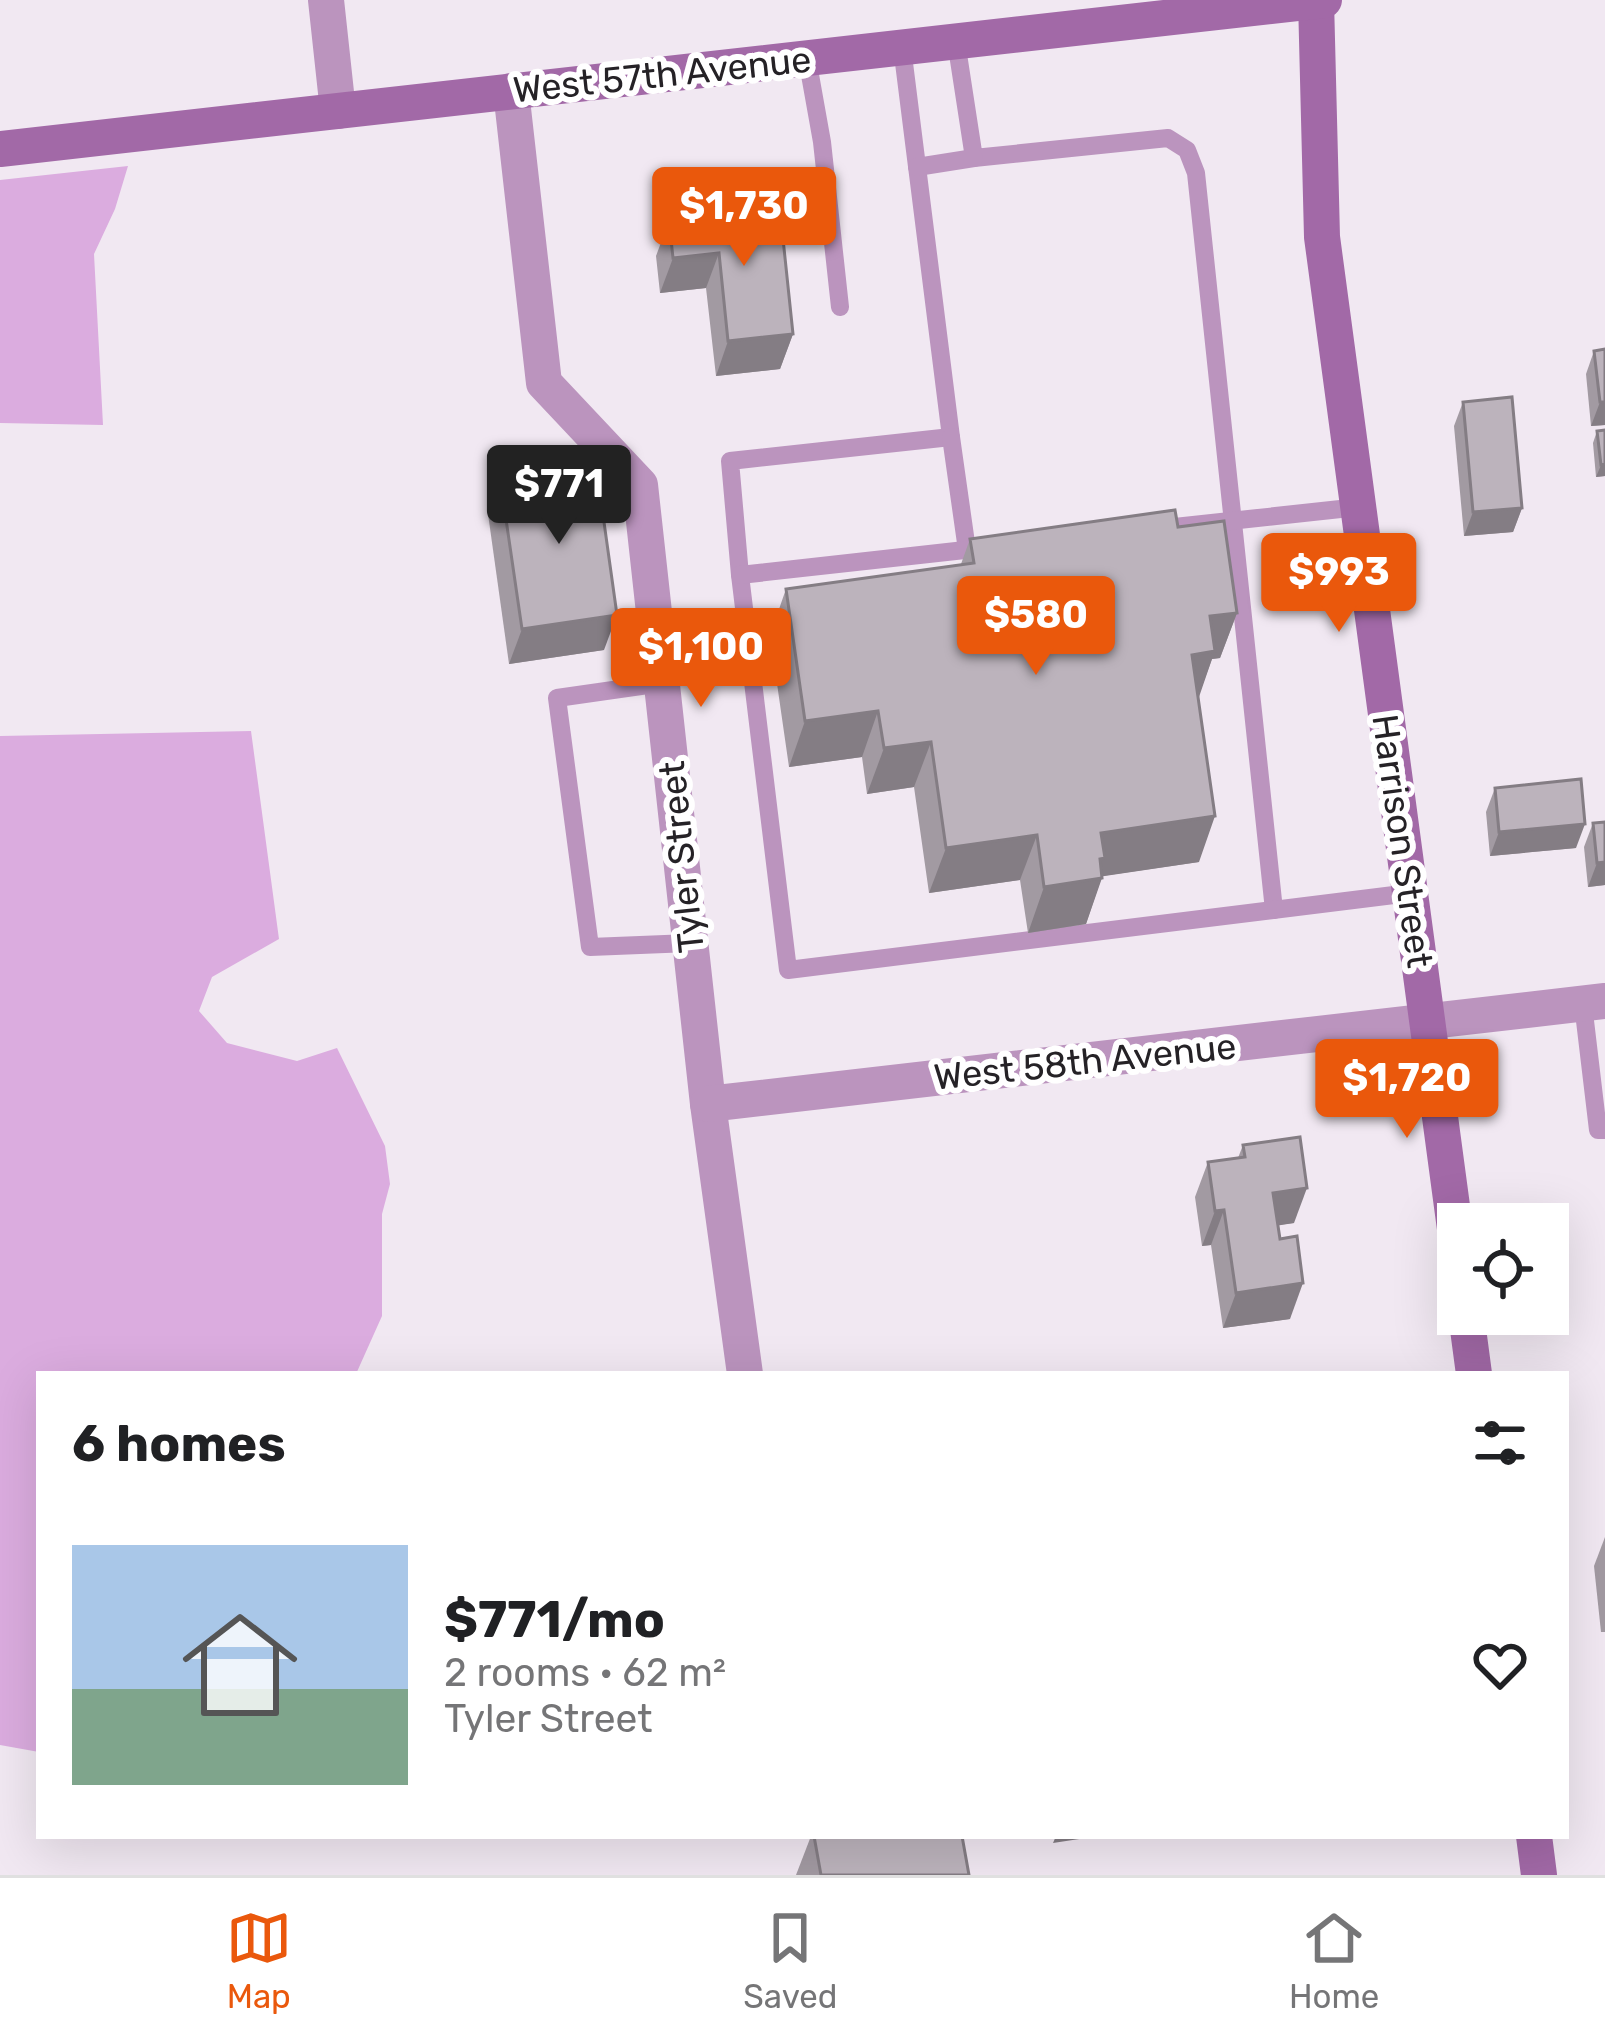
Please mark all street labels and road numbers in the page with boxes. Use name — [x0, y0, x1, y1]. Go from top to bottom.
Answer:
street label: West 57th Avenue — [511, 37, 813, 112]
street label: Harrison Street — [1363, 712, 1442, 971]
street label: Tyler Street — [650, 759, 713, 955]
street label: West 58th Avenue — [932, 1024, 1238, 1099]

